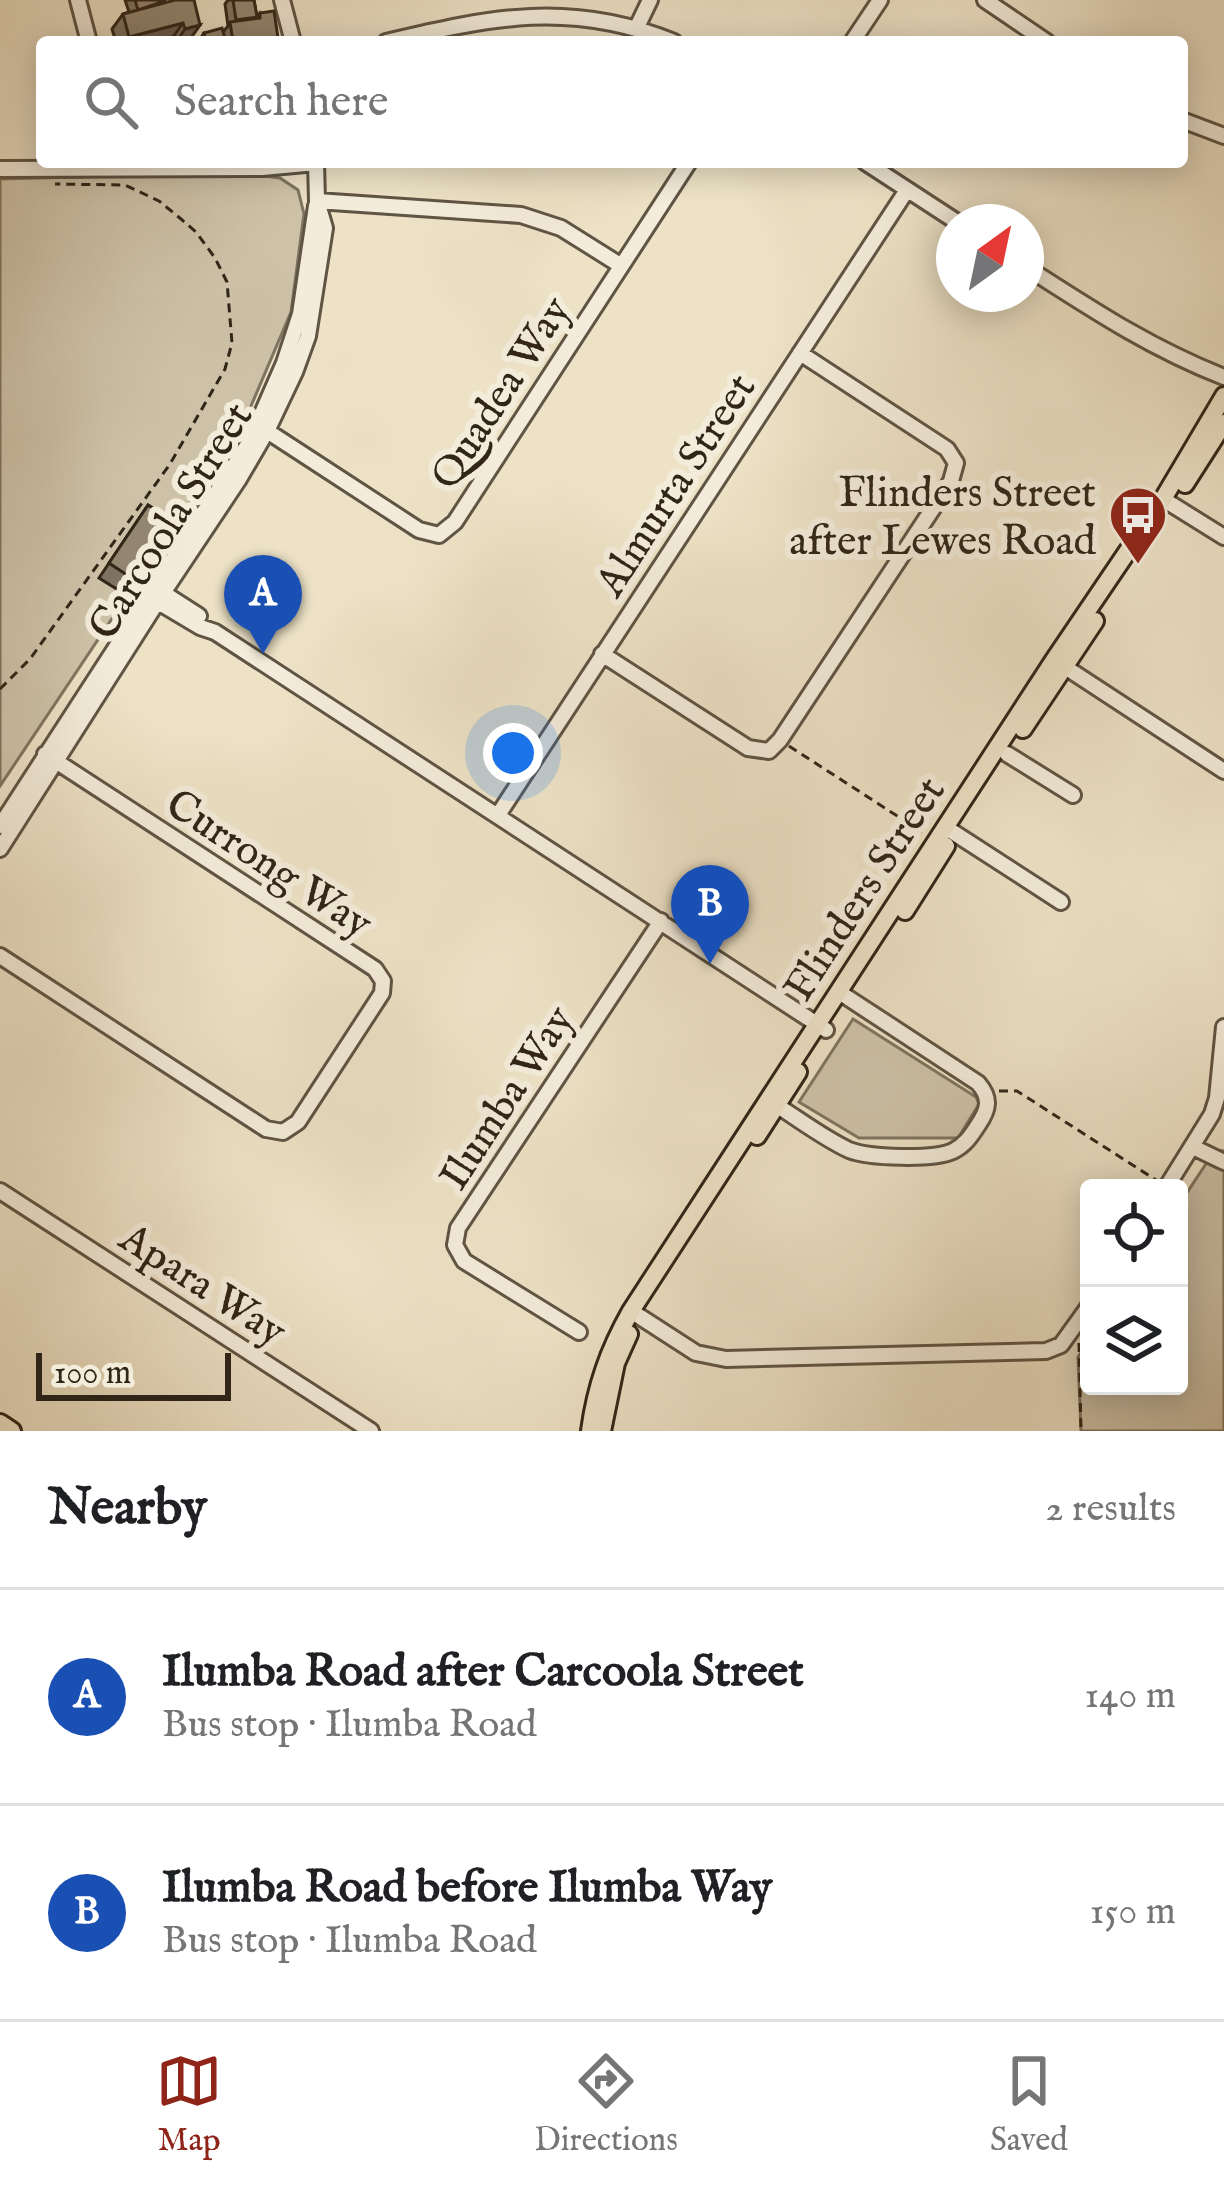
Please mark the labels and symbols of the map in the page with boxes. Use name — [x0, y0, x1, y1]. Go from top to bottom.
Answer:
north arrow — [936, 204, 1044, 312]
street label: Quadea Way — [420, 287, 584, 500]
street label: Almurta Street — [585, 364, 769, 608]
street label: Carcoola Street — [78, 393, 266, 650]
place label: Flinders Street after Lewes Road — [789, 468, 1097, 569]
bus stop icon: Flinders Street after Lewes Road — [1107, 484, 1169, 566]
pin: A — [224, 555, 302, 654]
your location — [483, 723, 543, 783]
street label: Flinders Street — [774, 768, 958, 1012]
street label: Currong Way — [155, 779, 381, 951]
pin: B — [671, 865, 749, 964]
street label: Ilumba Way — [429, 997, 587, 1201]
street label: Apara Way — [108, 1212, 296, 1359]
scale bar — [36, 1347, 231, 1400]

